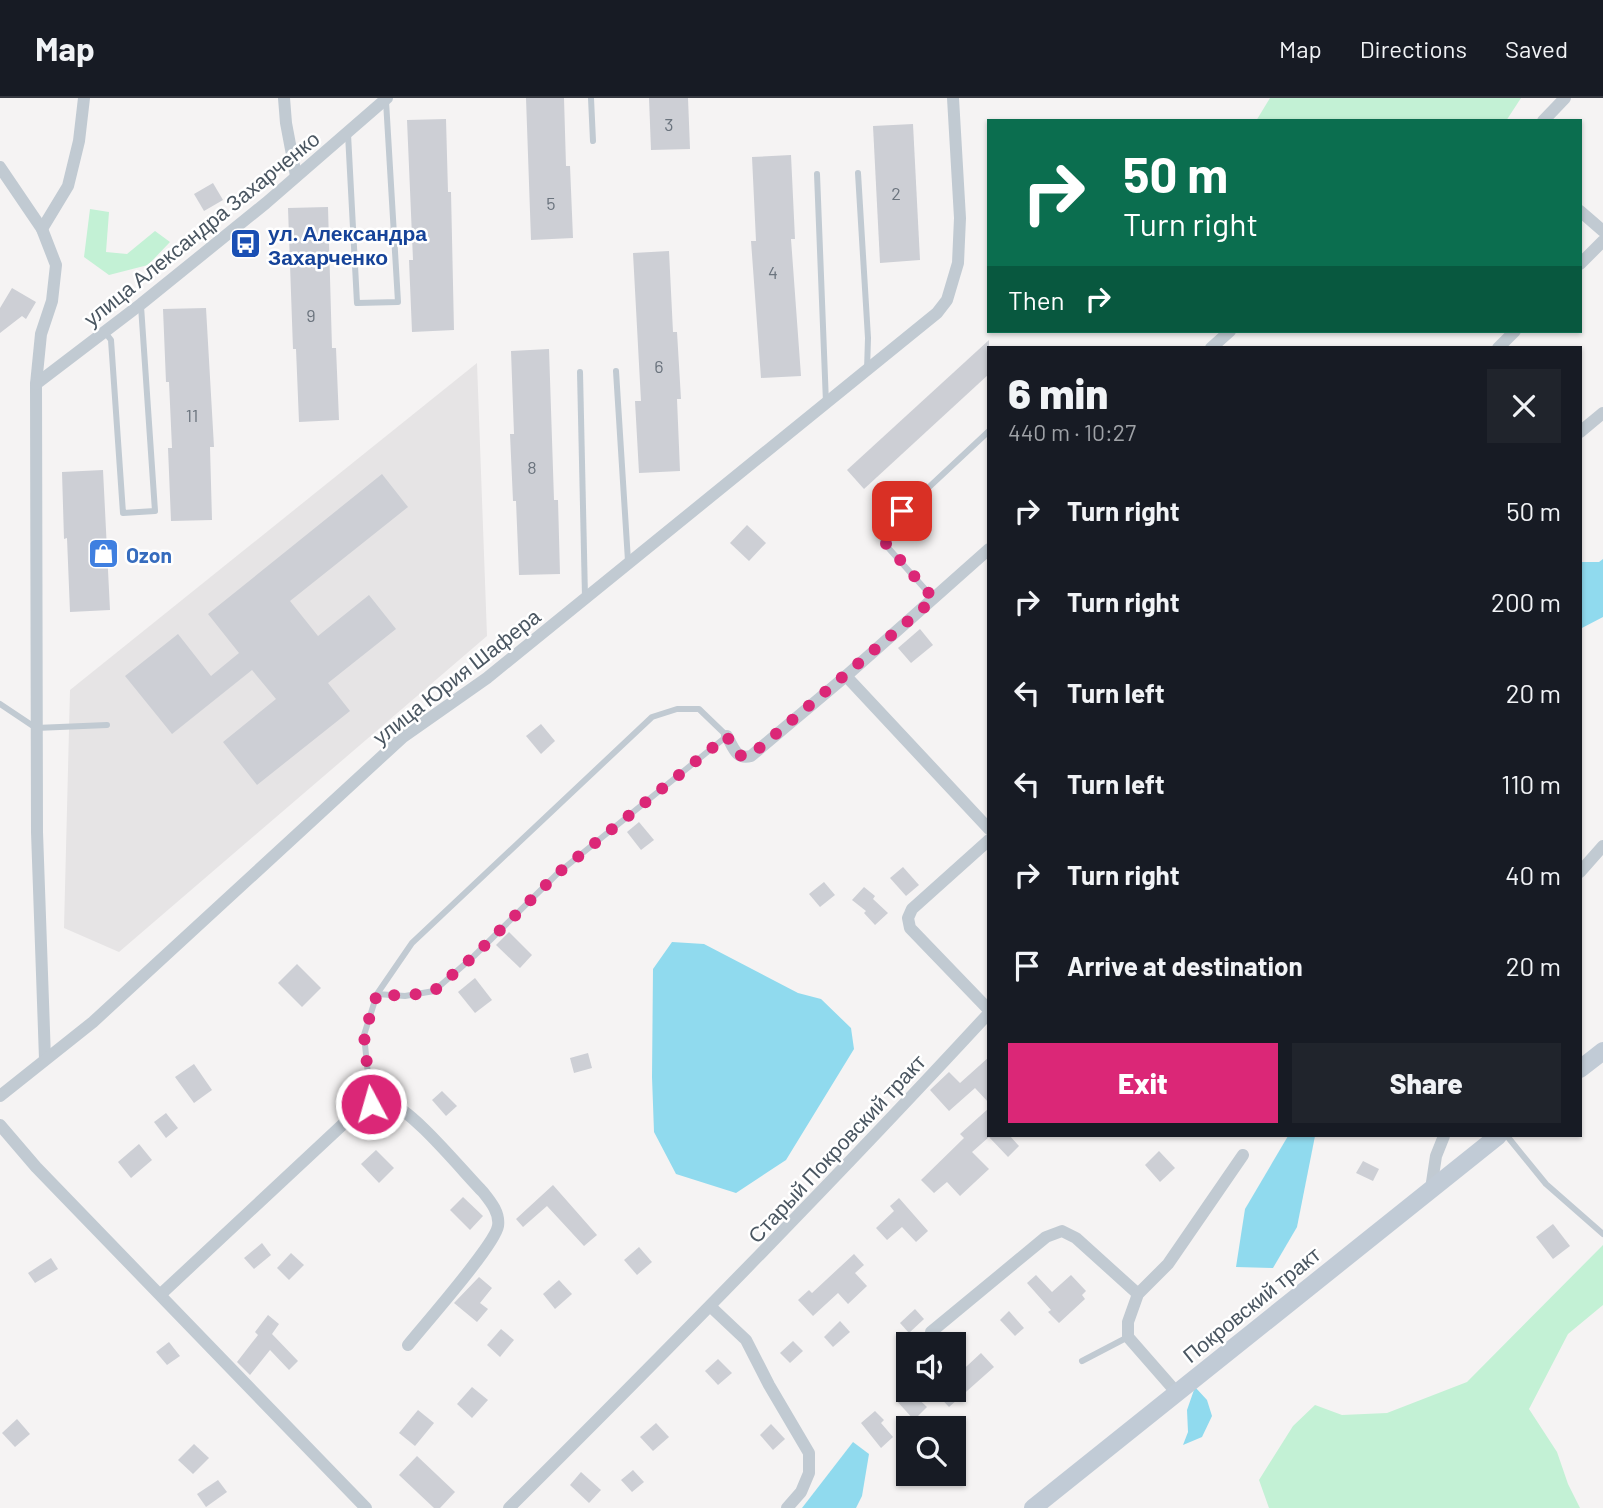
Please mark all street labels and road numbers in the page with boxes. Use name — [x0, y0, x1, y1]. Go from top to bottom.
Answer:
street label: улица Александра Захарченко — [78, 125, 324, 331]
street label: улица Юрия Шафера — [367, 603, 545, 749]
street label: Старый Покровский тракт — [742, 1048, 930, 1247]
street label: Покровский тракт — [1177, 1241, 1325, 1367]

